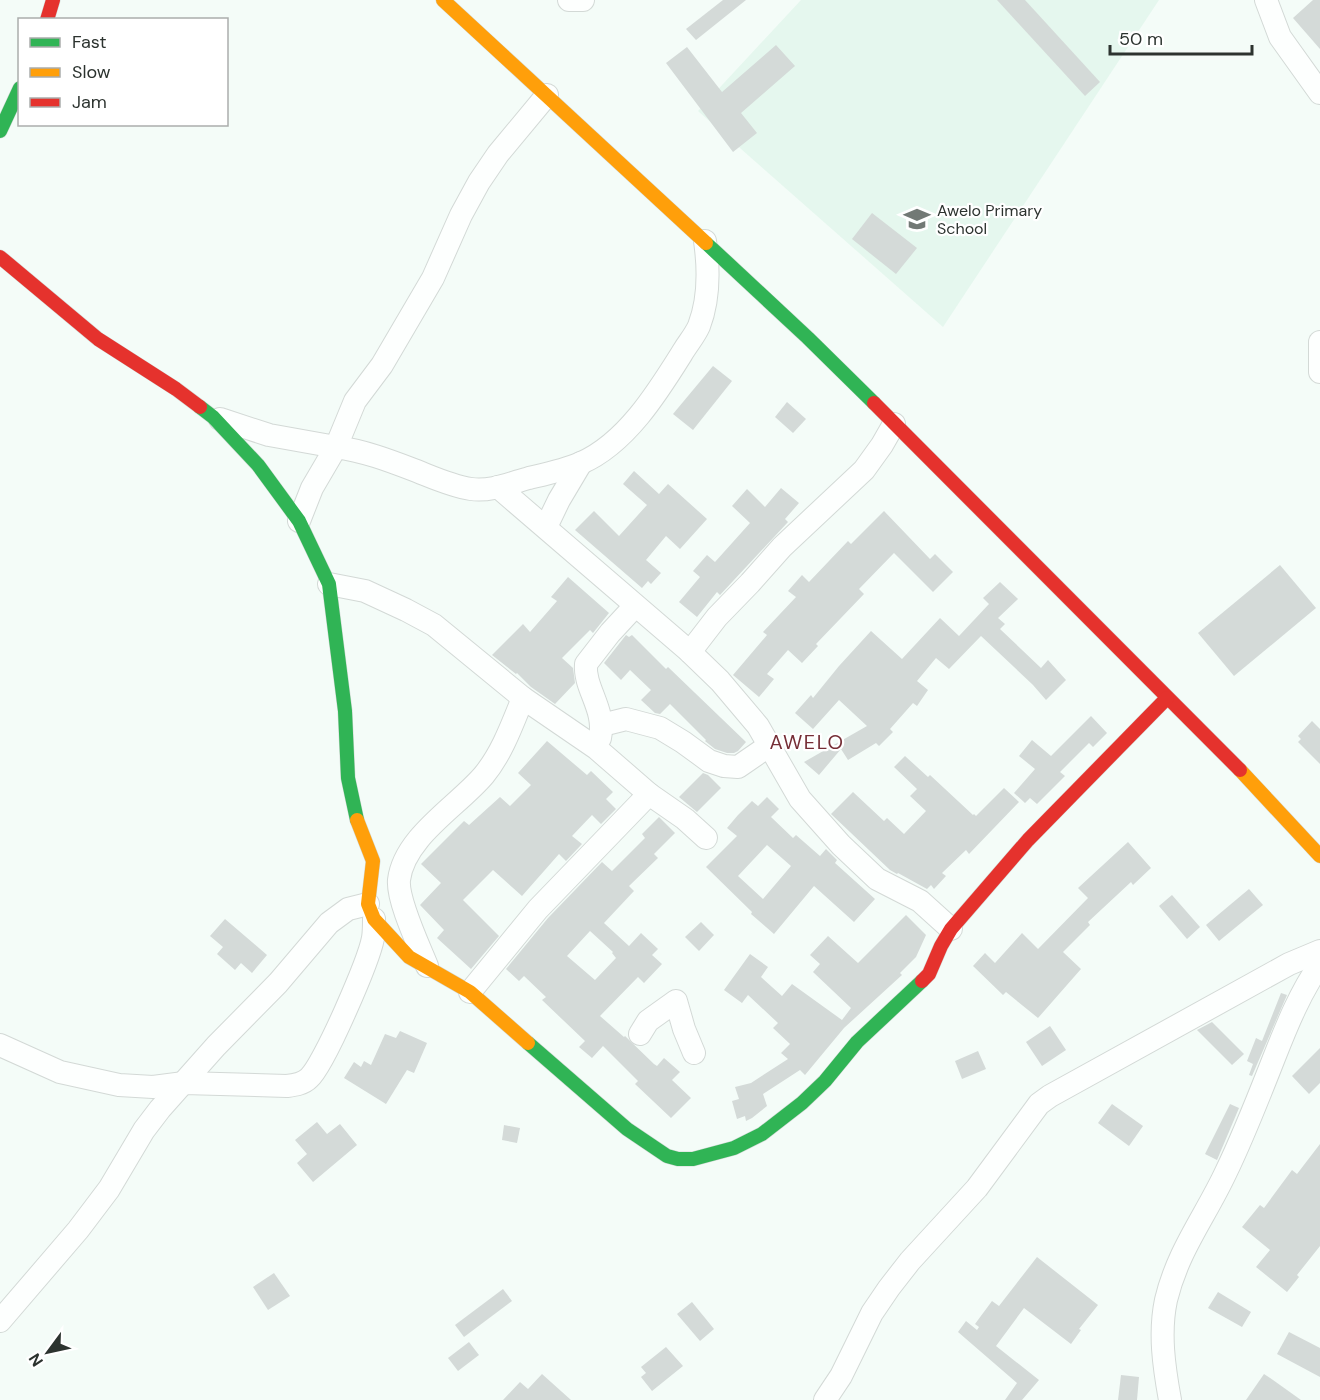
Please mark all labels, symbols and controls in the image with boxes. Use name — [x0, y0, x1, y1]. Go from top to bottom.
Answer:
legend — [18, 18, 228, 126]
scale bar — [1110, 18, 1252, 56]
text: 50 m — [1119, 27, 1163, 51]
text: Fast — [72, 30, 107, 54]
text: Slow — [72, 60, 111, 84]
text: Jam — [72, 90, 107, 114]
place label: Awelo Primary School — [937, 200, 1042, 239]
school or university icon: Awelo Primary School — [902, 204, 932, 234]
district label: AWELO — [770, 729, 844, 755]
north arrow — [18, 1322, 78, 1382]
text: N — [24, 1349, 48, 1371]

